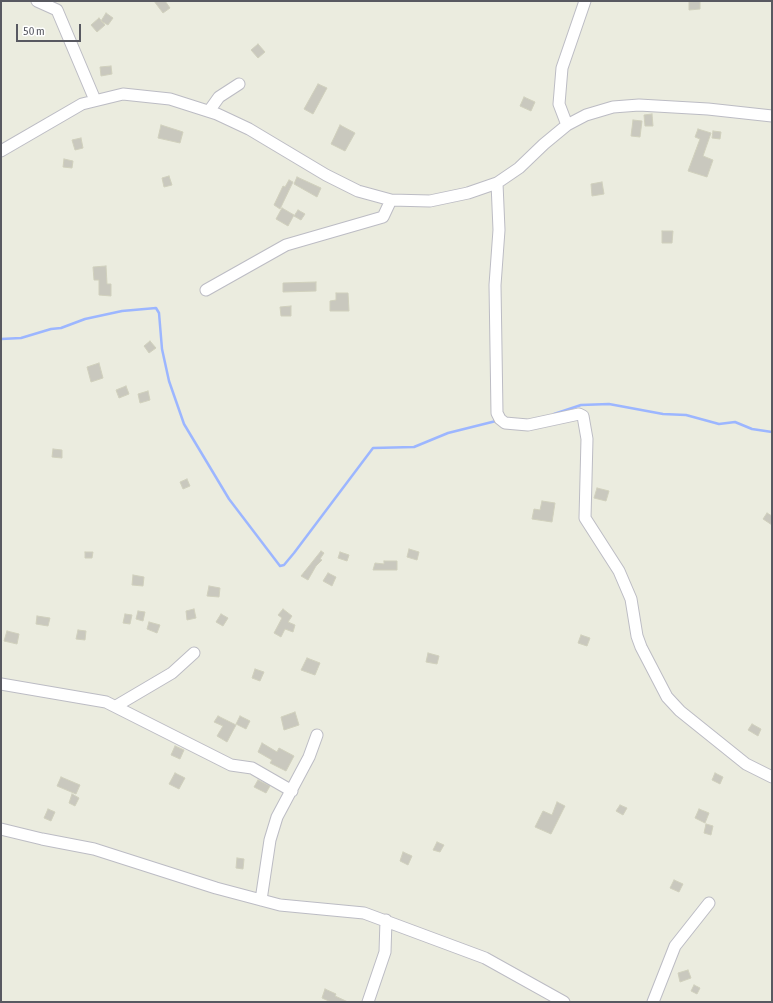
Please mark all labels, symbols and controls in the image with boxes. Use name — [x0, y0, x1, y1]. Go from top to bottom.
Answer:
scale bar — [18, 16, 83, 42]
text: 50 m — [23, 24, 45, 38]

